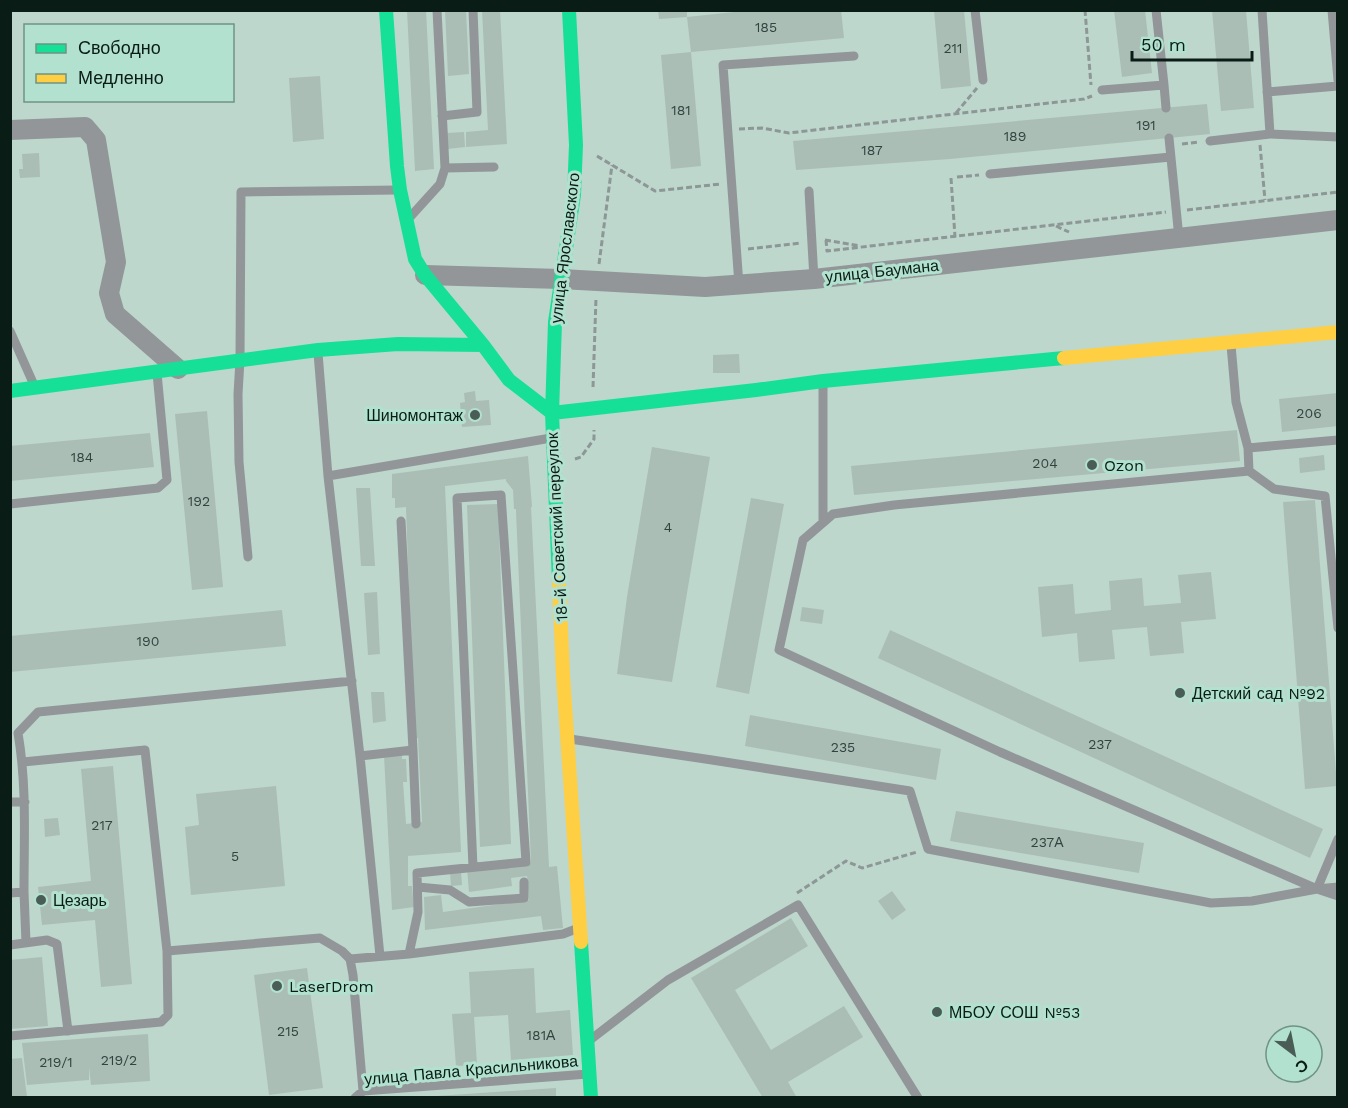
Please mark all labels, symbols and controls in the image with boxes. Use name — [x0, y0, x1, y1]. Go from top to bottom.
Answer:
house number: 185 — [755, 19, 777, 35]
legend — [24, 24, 234, 102]
scale bar — [1132, 24, 1252, 62]
text: 50 m — [1141, 34, 1186, 55]
text: Свободно — [78, 37, 161, 58]
house number: 211 — [943, 40, 963, 56]
text: Медленно — [78, 67, 164, 88]
house number: 181 — [671, 102, 691, 118]
house number: 191 — [1136, 117, 1156, 133]
house number: 189 — [1004, 128, 1026, 144]
house number: 187 — [861, 142, 883, 158]
street label: улица Ярославского — [546, 171, 584, 324]
street label: улица Баумана — [824, 256, 940, 286]
house number: 206 — [1296, 405, 1322, 421]
place label: Шиномонтаж — [366, 406, 463, 425]
marker: Шиномонтаж — [468, 408, 482, 422]
street label: 18-й Советский переулок — [543, 431, 571, 622]
house number: 184 — [71, 449, 93, 465]
house number: 204 — [1032, 455, 1058, 471]
place label: Ozon — [1104, 456, 1144, 475]
marker: Ozon — [1085, 458, 1099, 472]
house number: 192 — [188, 493, 210, 509]
house number: 4 — [664, 519, 672, 535]
house number: 190 — [137, 633, 159, 649]
place label: Детский сад №92 — [1192, 684, 1325, 703]
marker: Детский сад №92 — [1173, 686, 1187, 700]
house number: 237 — [1088, 736, 1112, 752]
house number: 235 — [831, 739, 855, 755]
house number: 217 — [91, 817, 113, 833]
house number: 237А — [1031, 834, 1064, 850]
house number: 5 — [231, 848, 239, 864]
place label: Цезарь — [53, 891, 107, 910]
marker: Цезарь — [34, 893, 48, 907]
place label: LaseгDrom — [289, 977, 374, 996]
marker: LaseгDrom — [270, 979, 284, 993]
place label: МБОУ СОШ №53 — [949, 1003, 1080, 1022]
marker: МБОУ СОШ №53 — [930, 1005, 944, 1019]
house number: 215 — [277, 1023, 299, 1039]
north arrow — [1264, 1024, 1324, 1084]
house number: 181А — [527, 1027, 556, 1043]
street label: улица Павла Красильникова — [363, 1051, 579, 1089]
house number: 219/2 — [101, 1052, 137, 1068]
house number: 219/1 — [39, 1054, 73, 1070]
text: С — [1291, 1055, 1312, 1078]

